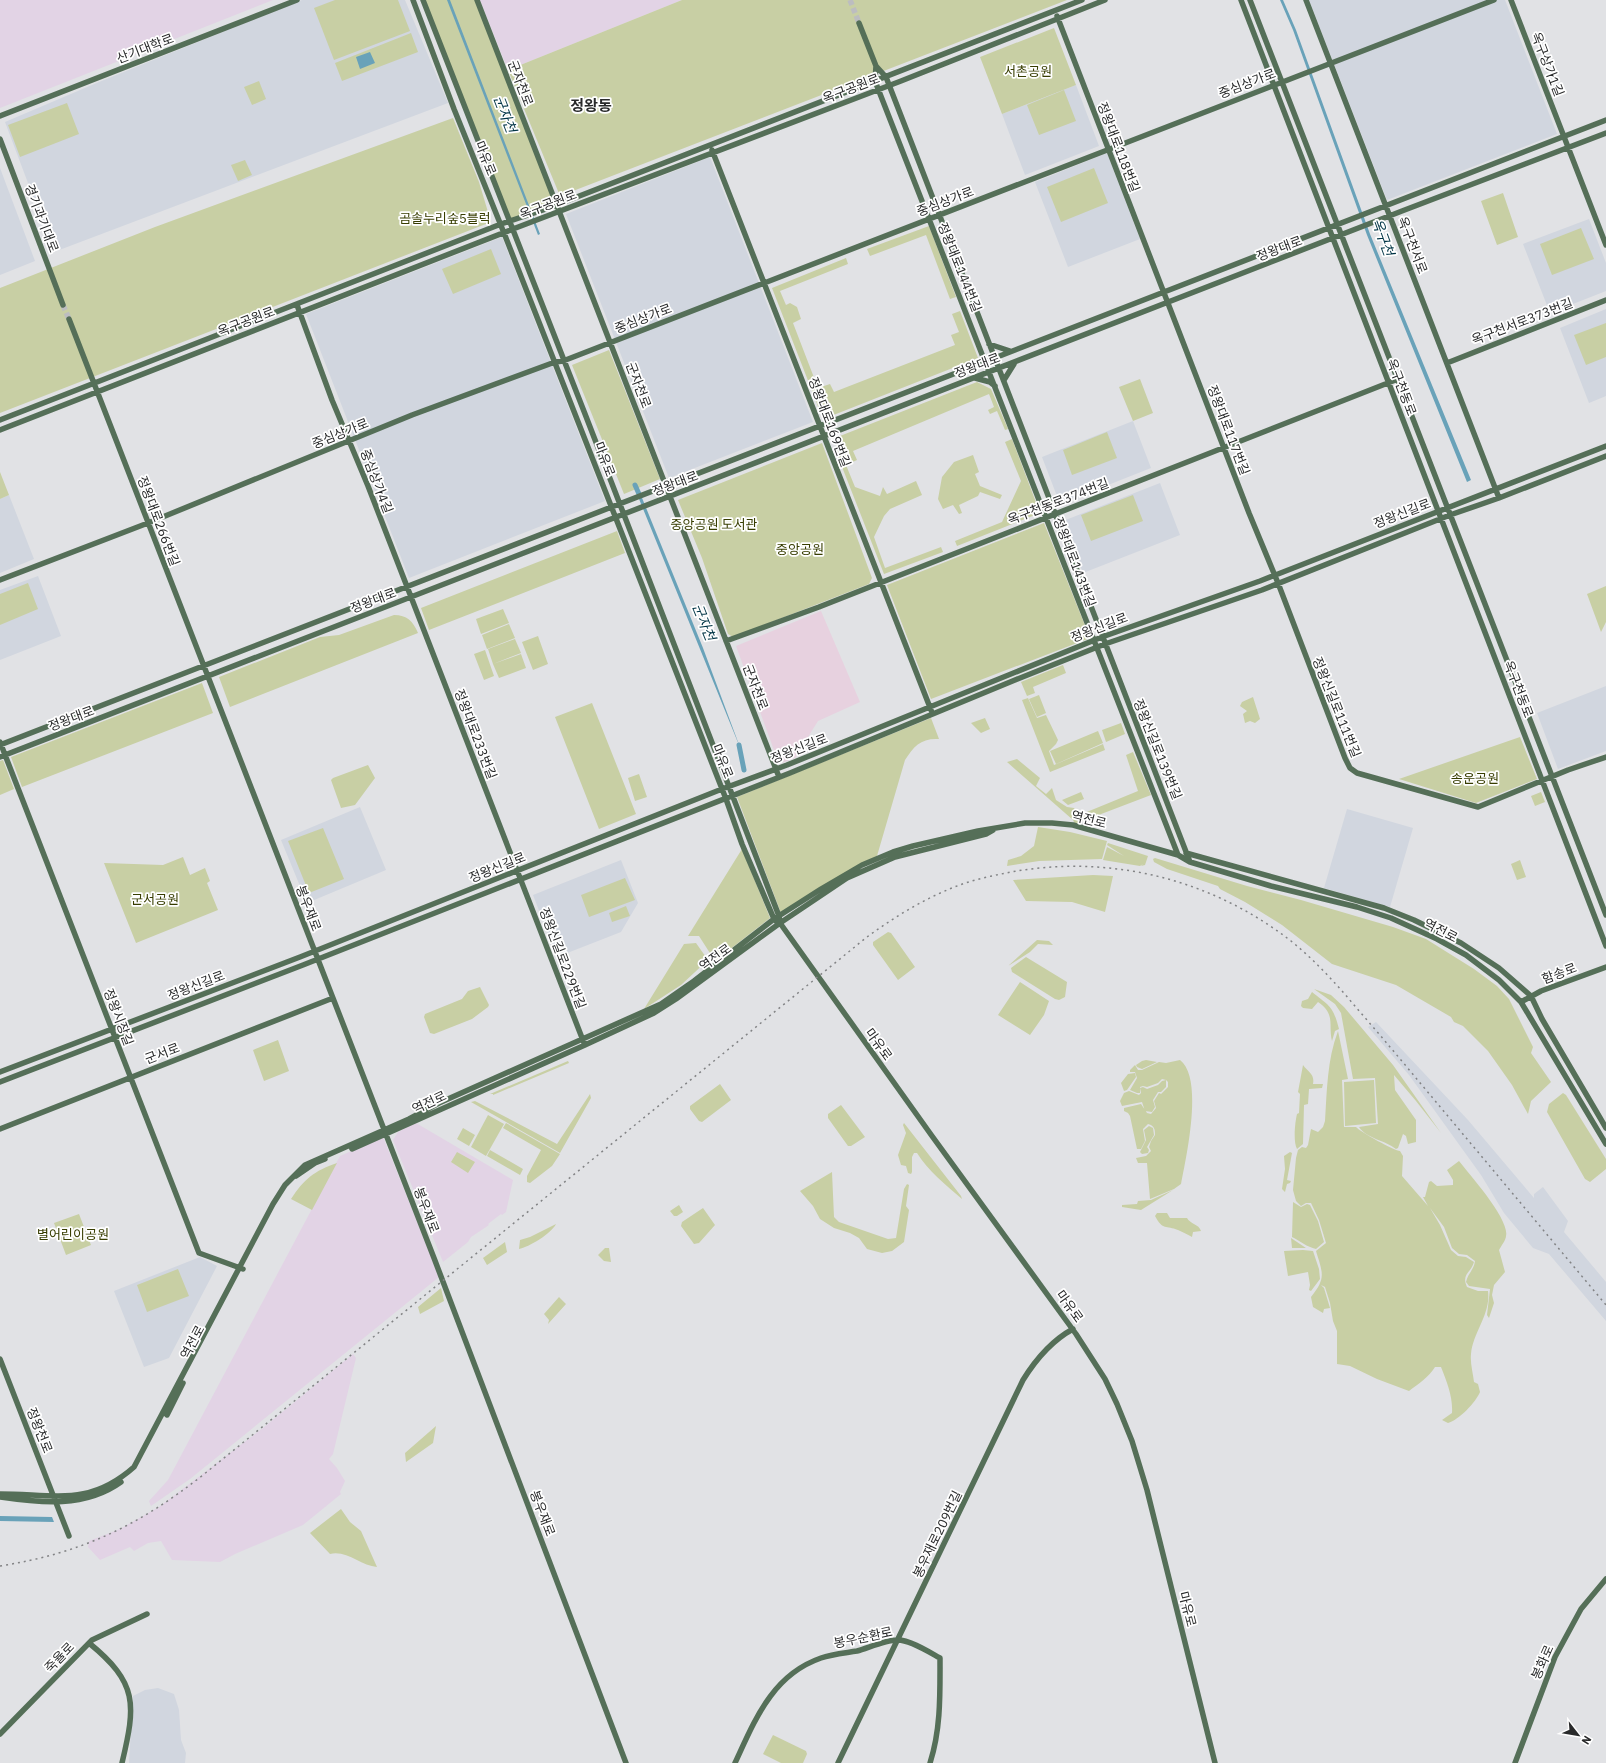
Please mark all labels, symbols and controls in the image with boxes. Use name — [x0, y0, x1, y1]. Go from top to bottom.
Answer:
street label: 산기대학로 — [114, 30, 176, 67]
street label: 옥구상가1길 — [1527, 30, 1568, 99]
street label: 군자천로 — [504, 58, 537, 109]
park label: 서촌공원 — [1004, 63, 1052, 80]
street label: 중심상가로 — [1216, 65, 1278, 102]
street label: 옥구공원로 — [820, 70, 882, 107]
water label: 군자천 — [490, 93, 521, 136]
district label: 정왕동 — [570, 96, 612, 115]
street label: 정왕대로118번길 — [1094, 100, 1144, 195]
street label: 마유로 — [471, 138, 500, 178]
street label: 경기과기대로 — [21, 182, 62, 255]
street label: 중심상가로 — [914, 183, 976, 220]
street label: 옥구공원로 — [517, 186, 579, 223]
park label: 곰솔누리숲5블럭 — [399, 210, 491, 227]
street label: 옥구천서로 — [1394, 214, 1431, 276]
water label: 옥구천 — [1368, 216, 1398, 259]
street label: 정왕대로144번길 — [934, 220, 985, 314]
street label: 정왕대로 — [1254, 232, 1305, 265]
street label: 옥구천서로373번길 — [1469, 294, 1575, 349]
street label: 중심상가로 — [612, 300, 674, 337]
street label: 옥구공원로 — [215, 303, 277, 340]
street label: 정왕대로 — [952, 349, 1003, 382]
street label: 옥구천동로 — [1383, 356, 1420, 418]
street label: 군자천로 — [622, 360, 655, 411]
street label: 정왕대로169번길 — [805, 375, 855, 470]
street label: 정왕대로117번길 — [1204, 383, 1254, 478]
street label: 중심상가로 — [309, 414, 371, 453]
street label: 마유로 — [590, 439, 619, 479]
street label: 중심상가4길 — [356, 447, 397, 516]
street label: 정왕대로 — [650, 467, 701, 500]
street label: 정왕대로266번길 — [134, 474, 184, 569]
street label: 옥구천동로374번길 — [1005, 474, 1111, 529]
street label: 정왕신길로 — [1371, 495, 1433, 532]
street label: 정왕대로143번길 — [1050, 515, 1100, 610]
park label: 중앙공원 도서관 — [671, 516, 757, 533]
park label: 중앙공원 — [776, 541, 824, 558]
street label: 정왕대로 — [348, 584, 399, 617]
water label: 군자천 — [688, 601, 720, 644]
street label: 정왕신길로 — [1068, 609, 1130, 646]
street label: 정왕신길로111번길 — [1309, 654, 1364, 760]
street label: 옥구천동로 — [1500, 658, 1537, 720]
street label: 군자천로 — [739, 662, 772, 713]
street label: 정왕대로233번길 — [451, 687, 501, 782]
street label: 정왕신길로139번길 — [1130, 696, 1185, 802]
street label: 정왕대로 — [46, 702, 97, 735]
street label: 정왕신길로 — [768, 730, 830, 767]
street label: 마유로 — [708, 741, 737, 781]
park label: 송운공원 — [1451, 770, 1499, 787]
street label: 역전로 — [1069, 807, 1108, 832]
street label: 정왕신길로 — [466, 848, 528, 887]
street label: 봉우재로 — [292, 883, 325, 934]
park label: 군서공원 — [131, 891, 179, 908]
street label: 정왕신길로229번길 — [535, 905, 590, 1011]
street label: 역전로 — [1421, 915, 1461, 946]
street label: 역전로 — [696, 940, 735, 975]
street label: 함송로 — [1539, 959, 1579, 988]
street label: 정왕신길로 — [165, 967, 227, 1004]
street label: 정왕시장길 — [100, 986, 137, 1048]
street label: 마유로 — [861, 1025, 896, 1064]
street label: 군서로 — [142, 1039, 182, 1068]
street label: 역전로 — [409, 1087, 449, 1118]
street label: 봉우재로 — [410, 1185, 443, 1236]
park label: 별어린이공원 — [37, 1226, 109, 1243]
street label: 마유로 — [1052, 1287, 1087, 1326]
street label: 역전로 — [177, 1322, 208, 1362]
street label: 정왕천로 — [23, 1405, 56, 1456]
street label: 봉우재로 — [526, 1488, 559, 1539]
street label: 봉우재로209번길 — [909, 1488, 966, 1581]
street label: 마유로 — [1175, 1590, 1200, 1629]
street label: 봉우순환로 — [832, 1623, 894, 1652]
street label: 죽율로 — [41, 1639, 78, 1676]
street label: 봉화로 — [1527, 1642, 1558, 1682]
north arrow — [1558, 1715, 1598, 1755]
text: N — [1579, 1733, 1595, 1747]

